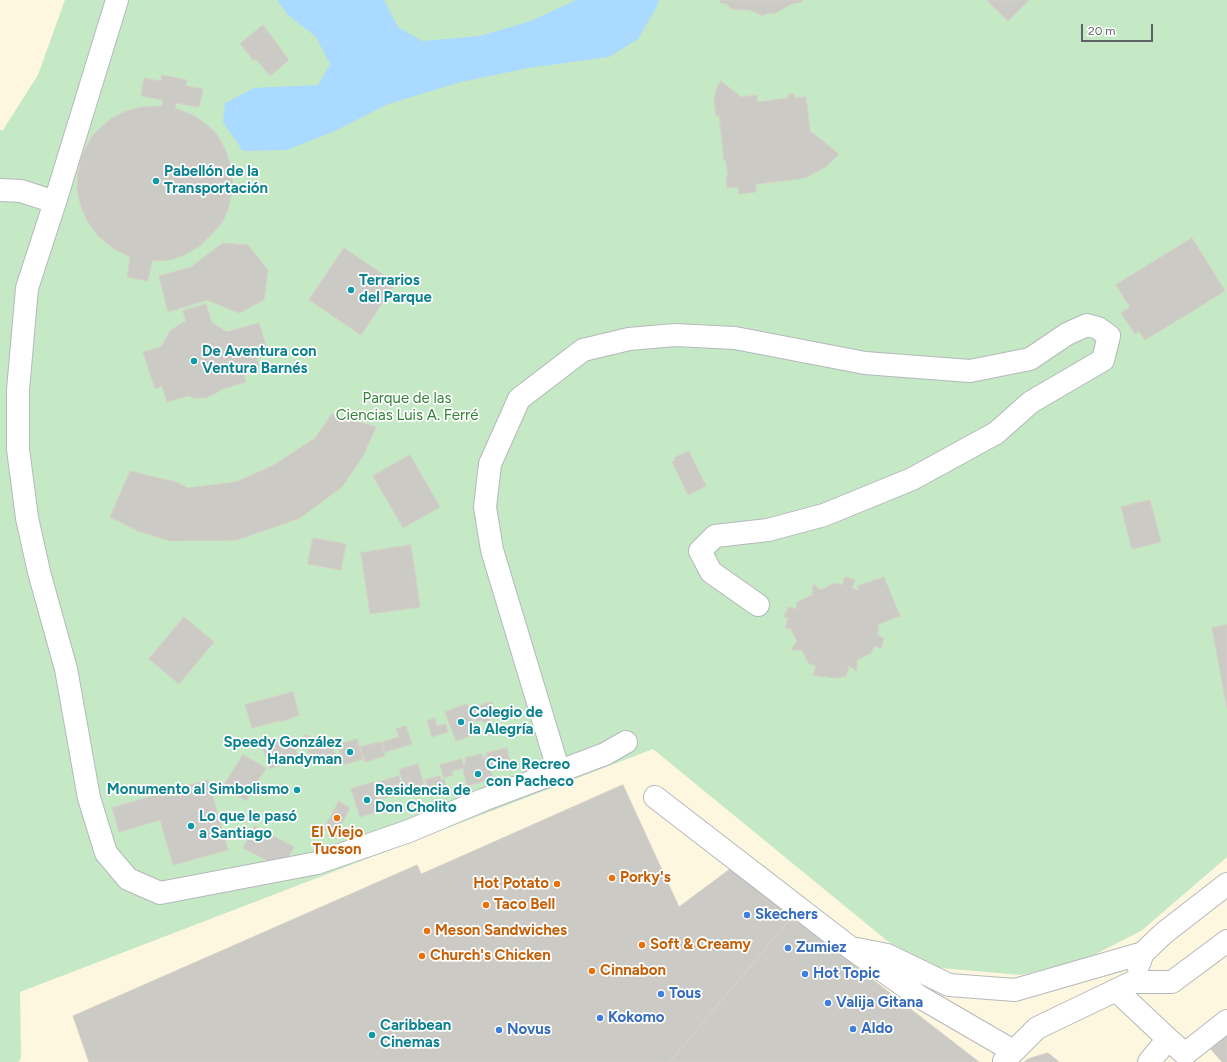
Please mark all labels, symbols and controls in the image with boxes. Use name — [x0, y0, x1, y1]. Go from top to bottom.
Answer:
scale bar — [1083, 16, 1155, 42]
text: 20 m — [1088, 24, 1116, 38]
place label: Pabellón de la Transportación — [164, 163, 268, 198]
marker: Pabellón de la Transportación — [151, 176, 161, 186]
place label: Terrarios del Parque — [359, 272, 432, 307]
marker: Terrarios del Parque — [346, 285, 356, 295]
place label: De Aventura con Ventura Barnés — [202, 343, 317, 378]
marker: De Aventura con Ventura Barnés — [189, 356, 199, 366]
park label: Parque de las Ciencias Luis A. Ferré — [336, 390, 478, 425]
place label: Colegio de la Alegría — [469, 704, 543, 739]
marker: Colegio de la Alegría — [456, 717, 466, 727]
place label: Speedy González Handyman — [224, 734, 342, 769]
marker: Speedy González Handyman — [345, 747, 355, 757]
place label: Cine Recreo con Pacheco — [486, 756, 574, 791]
marker: Cine Recreo con Pacheco — [473, 769, 483, 779]
place label: Monumento al Simbolismo — [107, 781, 289, 799]
place label: Residencia de Don Cholito — [375, 782, 471, 817]
marker: Monumento al Simbolismo — [292, 785, 302, 795]
marker: Residencia de Don Cholito — [362, 795, 372, 805]
place label: Lo que le pasó a Santiago — [199, 808, 297, 843]
marker: El Viejo Tucson — [332, 813, 342, 823]
marker: Lo que le pasó a Santiago — [186, 821, 196, 831]
place label: El Viejo Tucson — [311, 824, 363, 859]
place label: Porky's — [620, 869, 671, 887]
marker: Porky's — [607, 873, 617, 883]
place label: Hot Potato — [473, 875, 549, 893]
marker: Hot Potato — [552, 879, 562, 889]
place label: Taco Bell — [494, 896, 555, 914]
marker: Taco Bell — [481, 900, 491, 910]
place label: Skechers — [755, 906, 818, 924]
marker: Skechers — [742, 910, 752, 920]
place label: Meson Sandwiches — [435, 922, 567, 940]
marker: Meson Sandwiches — [422, 926, 432, 936]
place label: Soft & Creamy — [650, 936, 751, 954]
place label: Zumiez — [796, 939, 846, 957]
marker: Soft & Creamy — [637, 940, 647, 950]
marker: Zumiez — [783, 943, 793, 953]
place label: Church's Chicken — [430, 947, 551, 965]
marker: Church's Chicken — [417, 951, 427, 961]
place label: Cinnabon — [600, 962, 666, 980]
place label: Hot Topic — [813, 965, 880, 983]
marker: Cinnabon — [587, 966, 597, 976]
marker: Hot Topic — [800, 969, 810, 979]
place label: Tous — [669, 985, 701, 1003]
marker: Tous — [656, 989, 666, 999]
place label: Valija Gitana — [836, 994, 923, 1012]
marker: Valija Gitana — [823, 998, 833, 1008]
place label: Kokomo — [608, 1009, 664, 1027]
marker: Kokomo — [595, 1013, 605, 1023]
place label: Caribbean Cinemas — [380, 1017, 451, 1052]
place label: Aldo — [861, 1020, 893, 1038]
place label: Novus — [507, 1021, 551, 1039]
marker: Aldo — [848, 1024, 858, 1034]
marker: Novus — [494, 1025, 504, 1035]
marker: Caribbean Cinemas — [367, 1030, 377, 1040]

